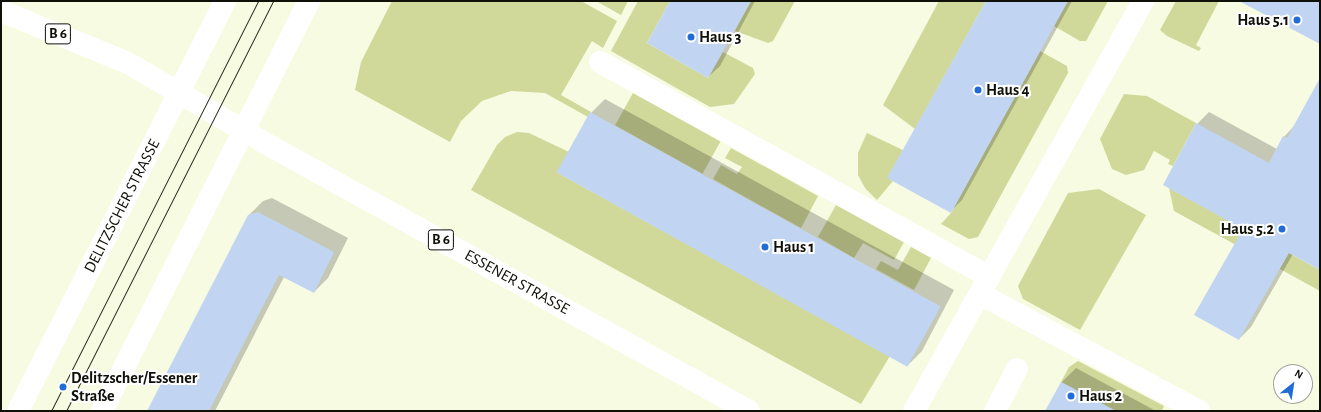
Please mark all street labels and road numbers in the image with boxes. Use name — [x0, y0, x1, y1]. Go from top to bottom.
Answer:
road number: B 6 — [44, 21, 72, 47]
street label: DELITZSCHER STRASSE — [80, 136, 164, 276]
road number: B 6 — [427, 227, 455, 253]
street label: ESSENER STRASSE — [461, 245, 573, 319]

